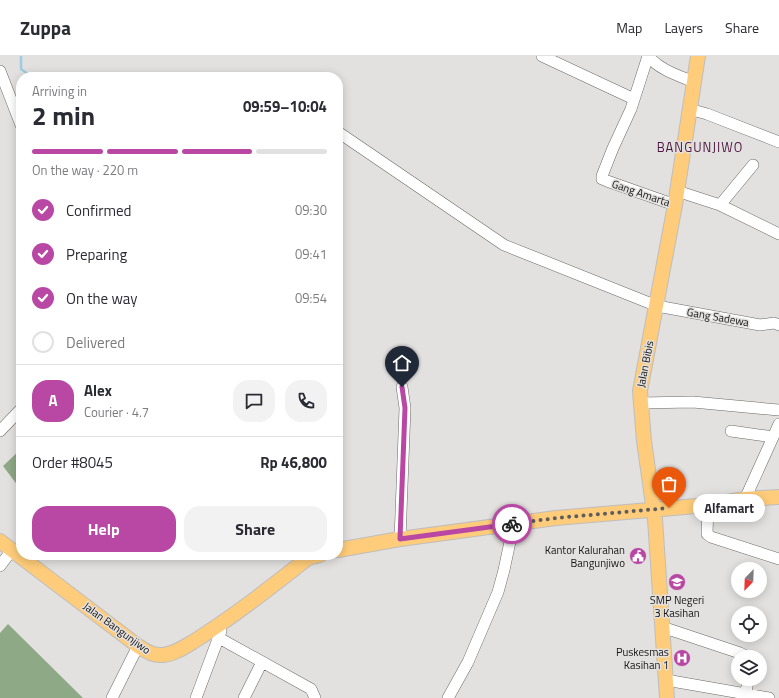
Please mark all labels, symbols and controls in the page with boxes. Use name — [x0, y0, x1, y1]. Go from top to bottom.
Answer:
text: Zuppa — [20, 13, 71, 42]
text: Map — [616, 17, 642, 38]
text: Layers — [664, 17, 703, 38]
text: Share — [725, 17, 759, 38]
text: Arriving in — [32, 81, 87, 101]
text: 09:59–10:04 — [243, 95, 327, 118]
text: 2 min — [32, 96, 95, 135]
district label: BANGUNJIWO — [657, 137, 743, 157]
text: On the way · 220 m — [32, 160, 138, 180]
street label: Gang Amarta — [610, 176, 673, 211]
icon: check — [32, 199, 54, 221]
text: Confirmed — [66, 199, 131, 222]
text: 09:30 — [295, 200, 327, 220]
icon: check — [32, 243, 54, 265]
text: Preparing — [66, 243, 127, 266]
text: 09:41 — [295, 244, 327, 264]
icon: check — [32, 287, 54, 309]
text: On the way — [66, 287, 138, 310]
text: 09:54 — [295, 288, 327, 308]
street label: Gang Sadewa — [686, 304, 751, 330]
text: Delivered — [66, 331, 125, 354]
street label: Jalan Bibis — [633, 339, 657, 389]
pin — [385, 346, 419, 387]
icon: home — [391, 352, 413, 374]
text: Alex — [84, 379, 112, 402]
button: chat — [233, 380, 275, 422]
button: phone — [285, 380, 327, 422]
text: A — [48, 389, 58, 412]
text: Courier · 4.7 — [84, 402, 149, 422]
text: Order #8045 — [32, 451, 113, 474]
text: Rp 46,800 — [260, 451, 327, 474]
pin — [652, 467, 686, 508]
icon: bag — [658, 473, 680, 495]
callout: Alfamart — [693, 494, 765, 522]
text: Alfamart — [704, 498, 754, 518]
courier — [492, 504, 532, 544]
button: Help — [32, 506, 176, 552]
button: Share — [184, 506, 327, 552]
icon: bike — [501, 513, 523, 535]
place label: Kantor Kalurahan Bangunjiwo — [545, 542, 625, 571]
public building icon: Kantor Kalurahan Bangunjiwo — [628, 546, 648, 566]
north arrow — [731, 562, 767, 598]
map controls — [731, 562, 767, 686]
school or university icon: SMP Negeri 3 Kasihan — [667, 572, 687, 592]
place label: SMP Negeri 3 Kasihan — [650, 592, 704, 621]
street label: Jalan Bangunjiwo — [80, 598, 154, 658]
button: locate — [731, 606, 767, 642]
place label: Puskesmas Kasihan 1 — [616, 644, 669, 673]
hospital icon: Puskesmas Kasihan 1 — [672, 648, 692, 668]
button: layers — [731, 650, 767, 686]

